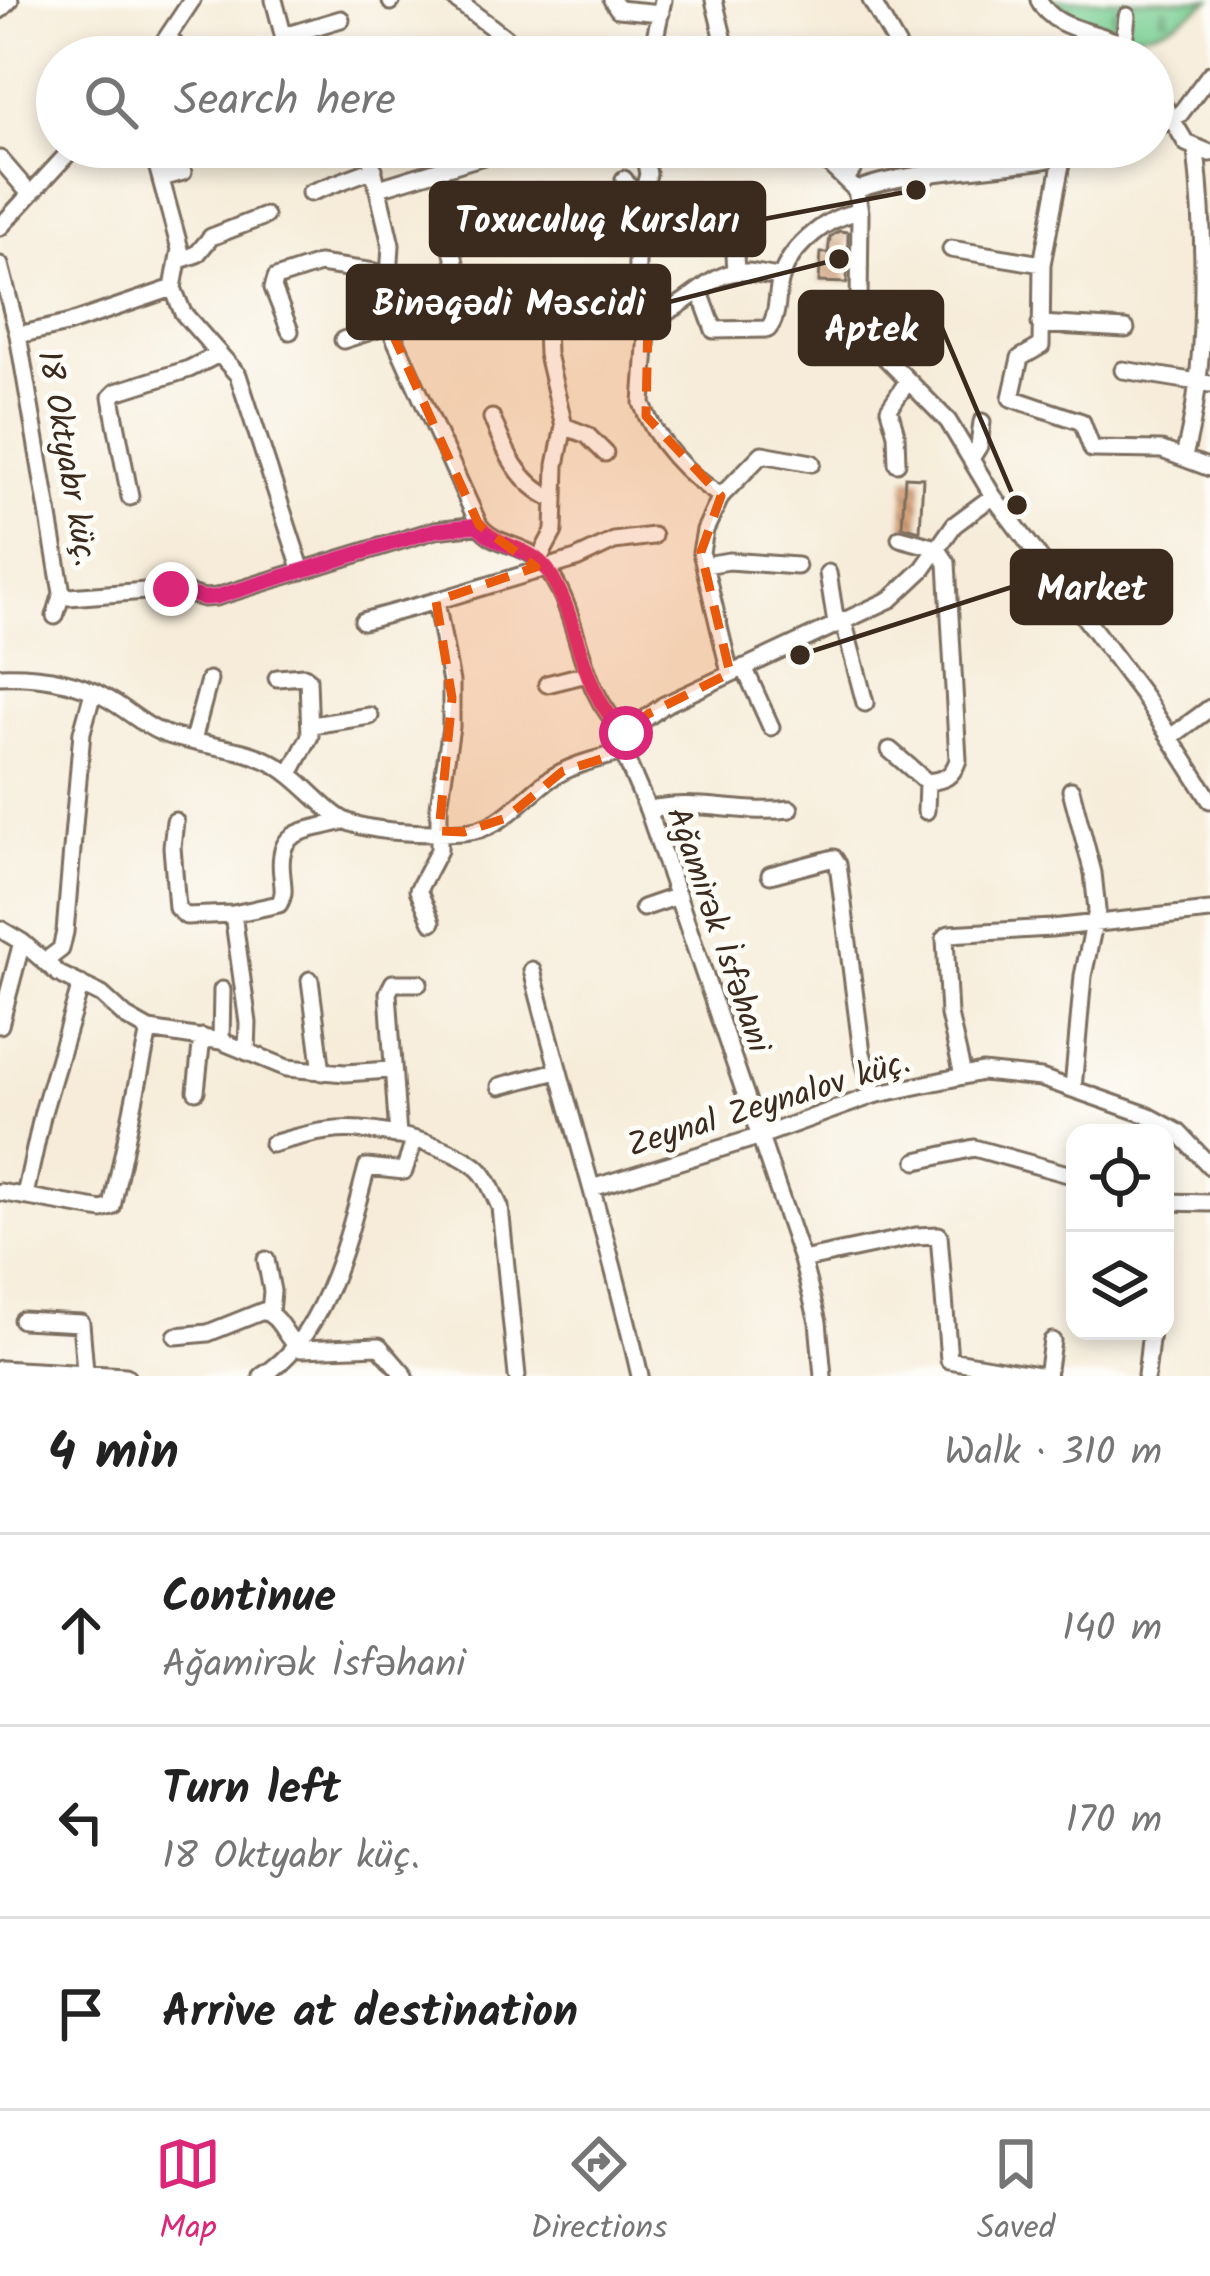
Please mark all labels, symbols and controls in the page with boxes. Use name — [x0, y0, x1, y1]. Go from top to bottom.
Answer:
search box — [36, 36, 1174, 168]
text: Search here — [174, 66, 396, 138]
icon: search — [78, 69, 144, 135]
callout: Toxuculuq Kursları — [431, 183, 764, 255]
text: Toxuculuq Kursları — [455, 194, 739, 251]
callout: Binəqədi Məscidi — [348, 266, 669, 338]
text: Binəqədi Məscidi — [373, 277, 646, 334]
callout: Aptek — [800, 292, 942, 364]
text: Aptek — [824, 303, 919, 360]
street label: 18 Oktyabr küç. — [21, 347, 111, 571]
callout: Market — [1012, 551, 1171, 623]
route end — [144, 562, 198, 616]
text: Market — [1037, 562, 1148, 619]
route start — [599, 706, 653, 760]
street label: Ağamirək İsfəhani — [650, 800, 784, 1061]
street label: Zeynal Zeynalov küç. — [621, 1037, 917, 1174]
map controls — [1066, 1124, 1174, 1340]
button: locate — [1066, 1124, 1174, 1232]
button: layers — [1066, 1232, 1174, 1340]
text: 4 min — [48, 1414, 179, 1495]
text: Walk · 310 m — [944, 1423, 1162, 1485]
text: Continue — [162, 1563, 336, 1635]
icon: ahead — [48, 1597, 114, 1663]
text: 140 m — [1062, 1599, 1162, 1661]
text: Ağamirək İsfəhani — [162, 1635, 466, 1697]
text: Turn left — [162, 1755, 341, 1827]
icon: left — [48, 1789, 114, 1855]
text: 170 m — [1066, 1791, 1162, 1853]
text: 18 Oktyabr küç. — [162, 1827, 420, 1889]
text: Arrive at destination — [162, 1978, 578, 2050]
icon: arrive — [48, 1981, 114, 2047]
tab: Map — [155, 2131, 221, 2256]
tab: Directions — [530, 2131, 667, 2256]
tab: Saved — [977, 2131, 1055, 2256]

